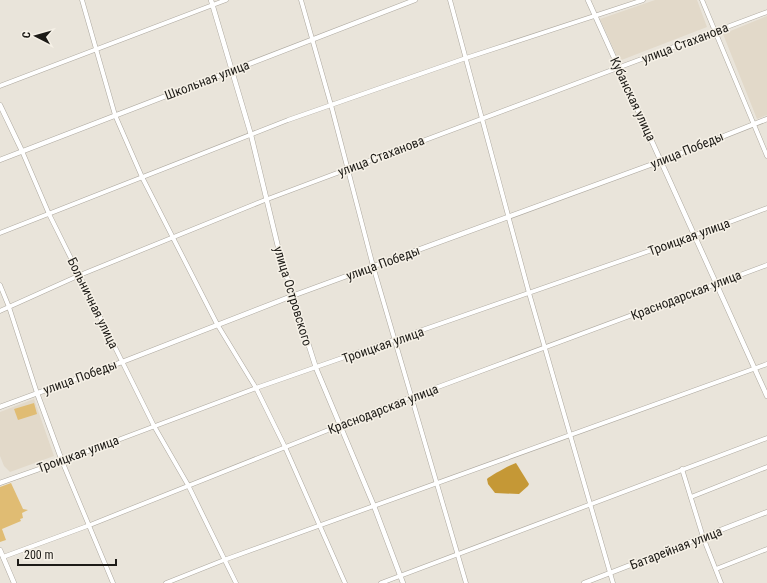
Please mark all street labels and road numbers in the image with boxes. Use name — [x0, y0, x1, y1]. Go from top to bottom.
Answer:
street label: улица Стаханова — [640, 20, 730, 66]
street label: Кубанская улица — [607, 55, 659, 143]
street label: Школьная улица — [163, 57, 251, 103]
street label: улица Победы — [648, 129, 726, 171]
street label: улица Стаханова — [336, 133, 426, 179]
street label: Троицкая улица — [646, 215, 732, 259]
street label: улица Победы — [344, 243, 422, 283]
street label: улица Островского — [271, 244, 315, 348]
street label: Больничная улица — [64, 255, 122, 351]
street label: Краснодарская улица — [629, 267, 743, 323]
street label: Троицкая улица — [340, 324, 426, 366]
street label: улица Победы — [41, 357, 119, 397]
street label: Краснодарская улица — [326, 381, 440, 437]
street label: Троицкая улица — [35, 432, 121, 476]
street label: Батарейная улица — [628, 524, 724, 572]

